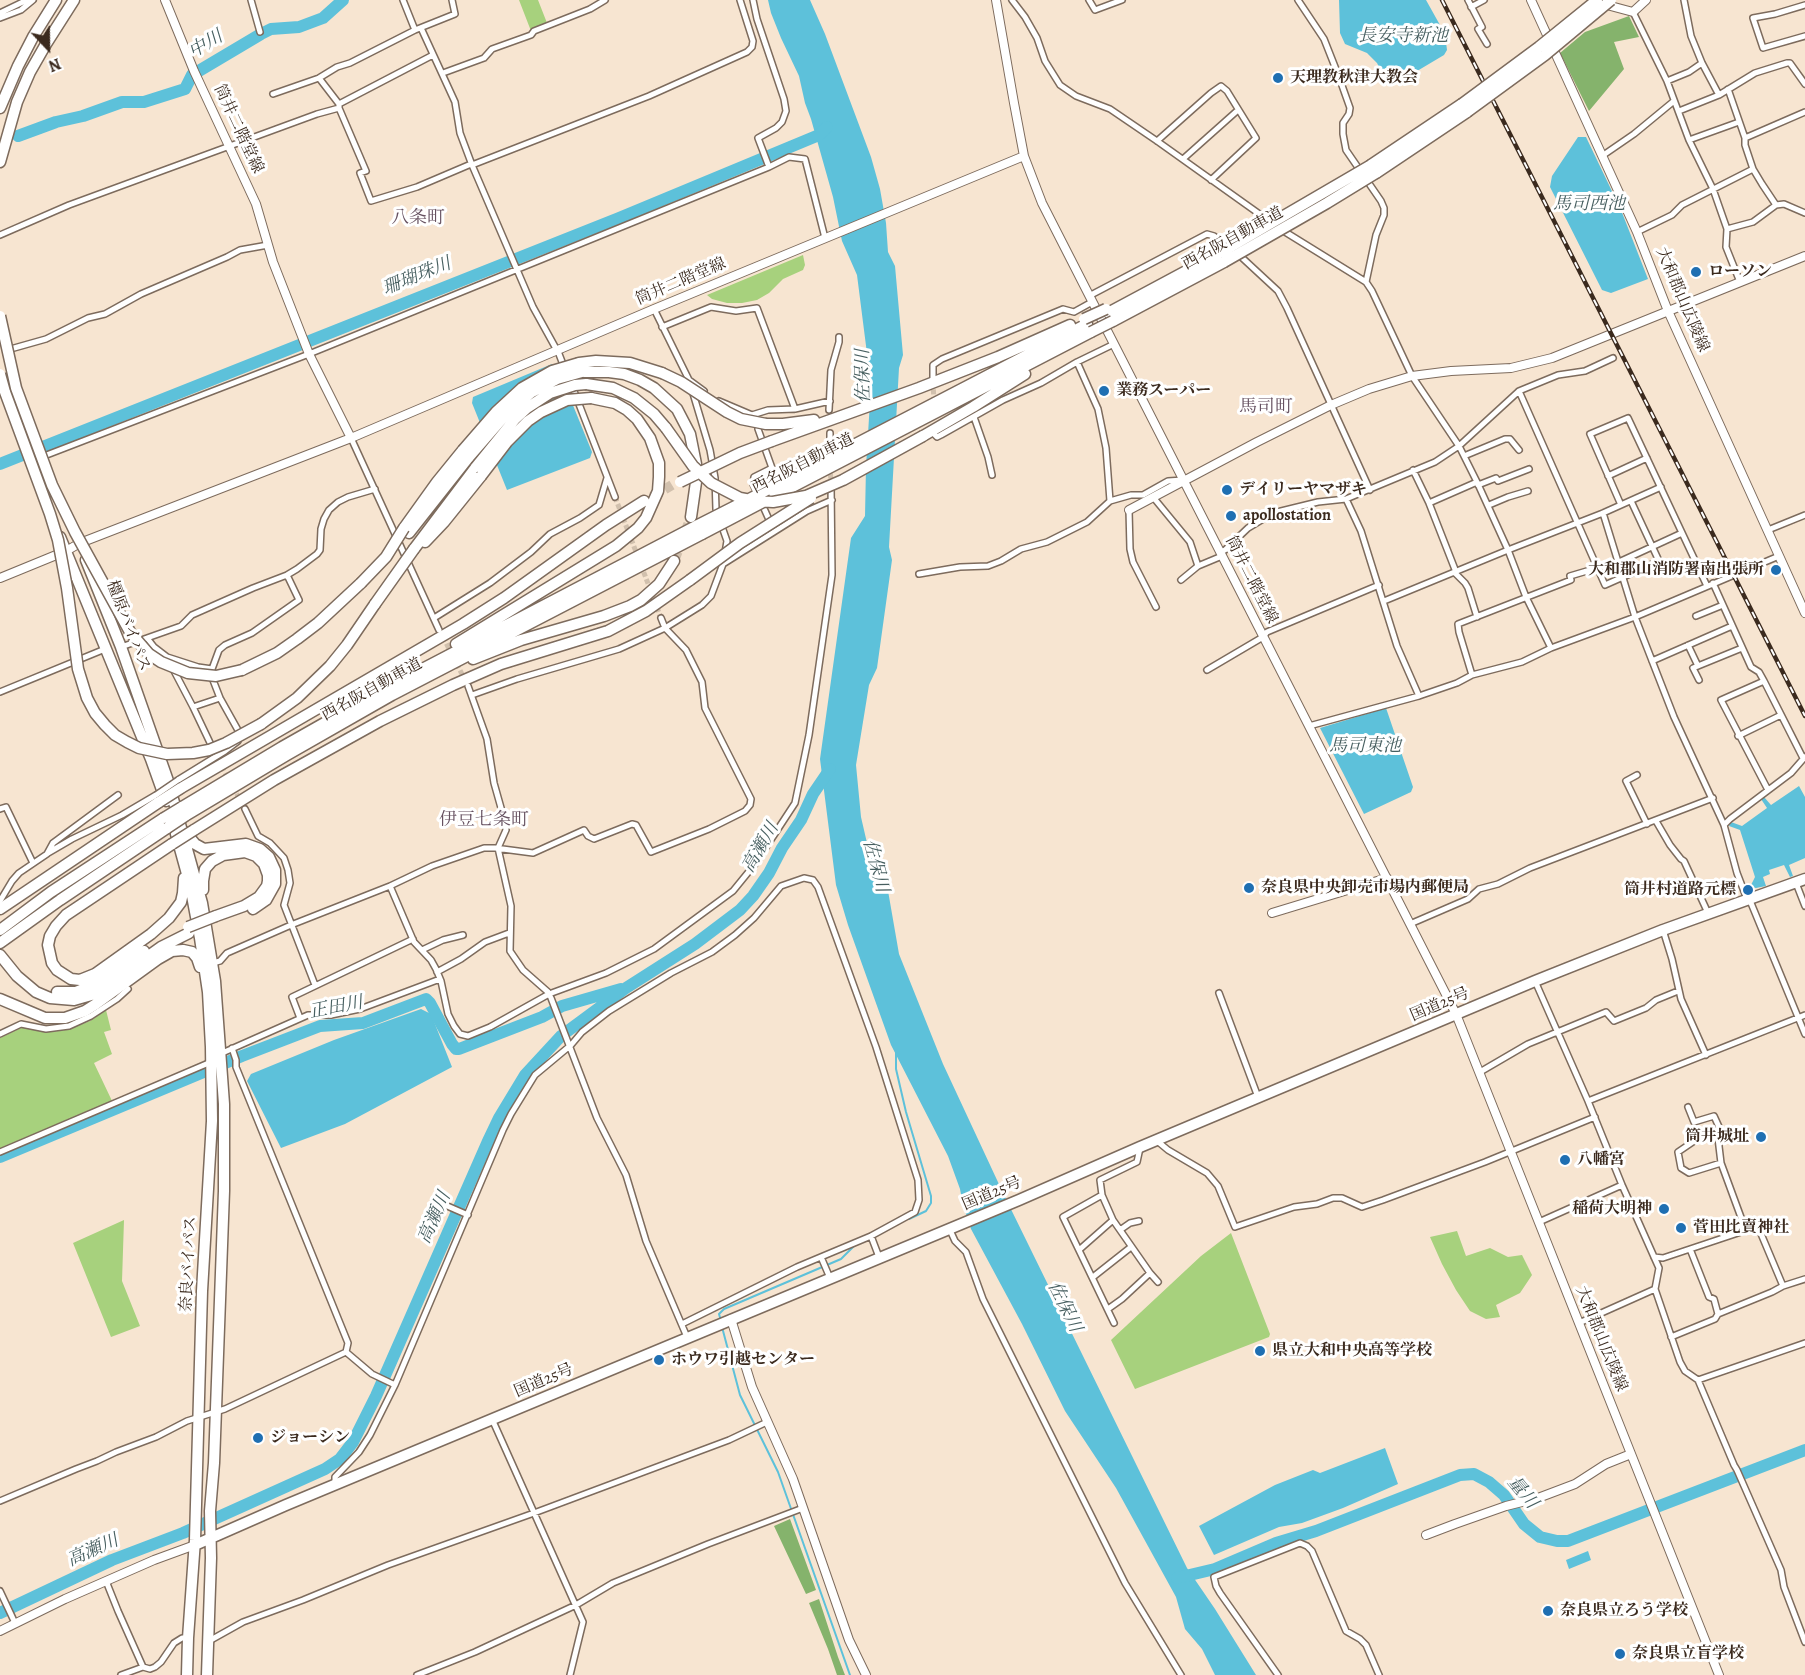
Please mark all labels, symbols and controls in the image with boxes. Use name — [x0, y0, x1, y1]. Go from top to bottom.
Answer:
north arrow — [18, 18, 78, 78]
water label: 中川 — [185, 26, 227, 64]
water label: 長安寺新池 — [1358, 26, 1448, 48]
text: N — [45, 52, 64, 77]
place label: 天理教秋津大教会 — [1290, 68, 1418, 88]
marker: 天理教秋津大教会 — [1271, 71, 1285, 85]
street label: 筒井二階堂線 — [209, 81, 267, 177]
water label: 馬司西池 — [1553, 194, 1625, 216]
street label: 西名阪自動車道 — [1179, 203, 1287, 275]
district label: 八条町 — [391, 208, 445, 230]
street label: 大和郡山広陵線 — [1651, 245, 1713, 355]
water label: 珊瑚珠川 — [380, 254, 454, 300]
street label: 筒井二階堂線 — [633, 254, 729, 310]
place label: ローソン — [1708, 262, 1772, 282]
marker: ローソン — [1689, 265, 1703, 279]
water label: 佐保川 — [853, 349, 875, 403]
place label: 業務スーパー — [1116, 381, 1211, 401]
marker: 業務スーパー — [1097, 384, 1111, 398]
district label: 馬司町 — [1239, 397, 1293, 419]
street label: 西名阪自動車道 — [749, 430, 857, 498]
place label: デイリーヤマザキ — [1239, 480, 1367, 500]
marker: デイリーヤマザキ — [1220, 483, 1234, 497]
place label: apollostation — [1243, 506, 1331, 526]
marker: apollostation — [1224, 509, 1238, 523]
street label: 筒井二階堂線 — [1221, 533, 1281, 627]
place label: 大和郡山消防署南出張所 — [1588, 560, 1764, 580]
marker: 大和郡山消防署南出張所 — [1769, 563, 1783, 577]
street label: 橿原バイパス — [102, 578, 154, 674]
street label: 西名阪自動車道 — [318, 654, 426, 726]
water label: 馬司東池 — [1329, 736, 1401, 758]
district label: 伊豆七条町 — [439, 810, 529, 832]
water label: 高瀬川 — [738, 819, 784, 877]
water label: 佐保川 — [858, 837, 892, 895]
place label: 奈良県中央卸売市場内郵便局 — [1261, 878, 1469, 898]
place label: 筒井村道路元標 — [1624, 880, 1736, 900]
marker: 奈良県中央卸売市場内郵便局 — [1242, 881, 1256, 895]
marker: 筒井村道路元標 — [1741, 883, 1755, 897]
street label: 国道25号 — [1407, 984, 1473, 1026]
water label: 正田川 — [307, 992, 365, 1024]
place label: 筒井城址 — [1685, 1127, 1749, 1147]
marker: 筒井城址 — [1754, 1130, 1768, 1144]
place label: 八幡宮 — [1577, 1150, 1625, 1170]
marker: 八幡宮 — [1558, 1153, 1572, 1167]
street label: 国道25号 — [959, 1173, 1025, 1215]
water label: 高瀬川 — [414, 1189, 456, 1247]
place label: 稲荷大明神 — [1572, 1199, 1652, 1219]
marker: 稲荷大明神 — [1657, 1202, 1671, 1216]
street label: 奈良バイパス — [177, 1216, 201, 1312]
place label: 菅田比賣神社 — [1693, 1218, 1789, 1238]
marker: 菅田比賣神社 — [1674, 1221, 1688, 1235]
water label: 佐保川 — [1042, 1278, 1086, 1336]
street label: 大和郡山広陵線 — [1571, 1283, 1631, 1395]
place label: 県立大和中央高等学校 — [1272, 1341, 1432, 1361]
marker: 県立大和中央高等学校 — [1253, 1344, 1267, 1358]
place label: ホウワ引越センター — [671, 1350, 815, 1370]
marker: ホウワ引越センター — [652, 1353, 666, 1367]
street label: 国道25号 — [511, 1360, 577, 1402]
place label: ジョーシン — [270, 1428, 350, 1448]
marker: ジョーシン — [251, 1431, 265, 1445]
water label: 量川 — [1502, 1472, 1542, 1514]
water label: 高瀬川 — [64, 1530, 122, 1572]
place label: 奈良県立ろう学校 — [1560, 1601, 1688, 1621]
marker: 奈良県立ろう学校 — [1541, 1604, 1555, 1618]
place label: 奈良県立盲学校 — [1632, 1644, 1744, 1664]
marker: 奈良県立盲学校 — [1613, 1647, 1627, 1661]

